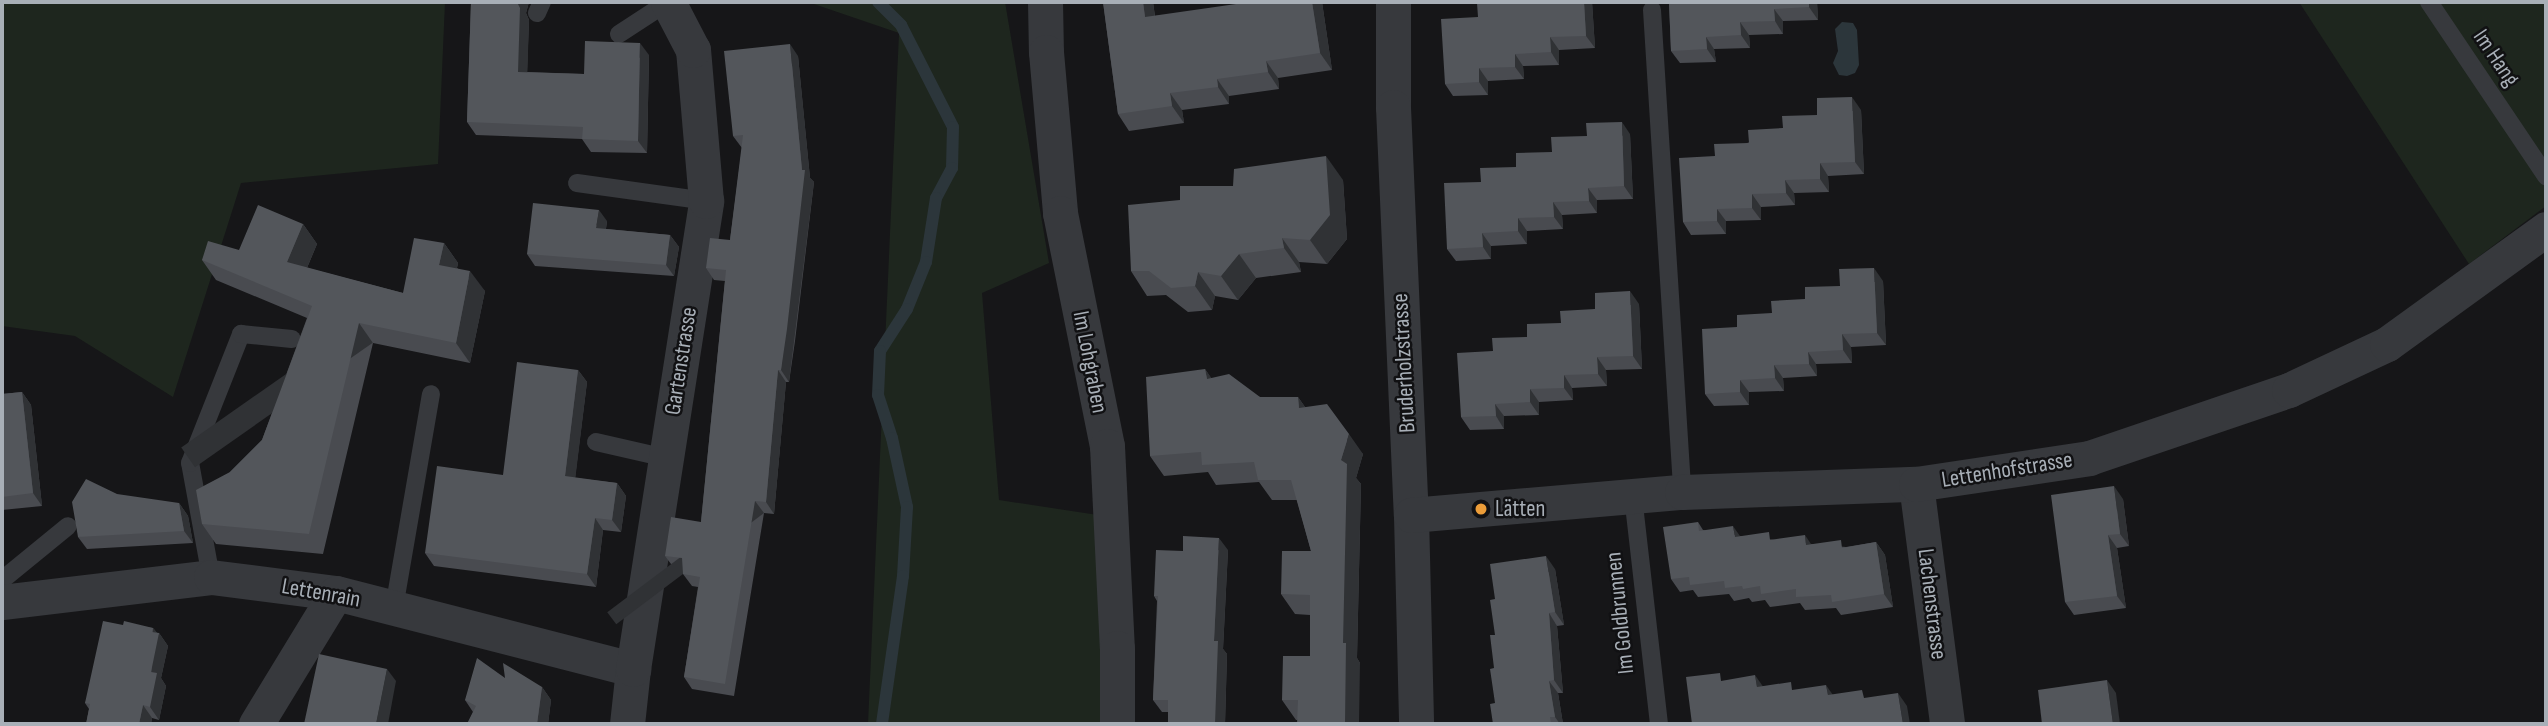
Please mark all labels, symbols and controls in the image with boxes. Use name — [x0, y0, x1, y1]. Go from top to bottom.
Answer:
street label: Im Hang — [2467, 24, 2525, 92]
street label: Bruderholzstrasse — [1387, 293, 1421, 433]
street label: Gartenstrasse — [659, 305, 703, 417]
street label: Im Lohgraben — [1067, 309, 1113, 415]
street label: Lettenhofstrasse — [1940, 446, 2074, 494]
place label: Lätten — [1495, 495, 1545, 523]
marker: Lätten — [1473, 501, 1489, 517]
street label: Lachenstrasse — [1912, 547, 1952, 661]
street label: Im Goldbrunnen — [1600, 551, 1640, 675]
street label: Lettenrain — [279, 573, 363, 613]

